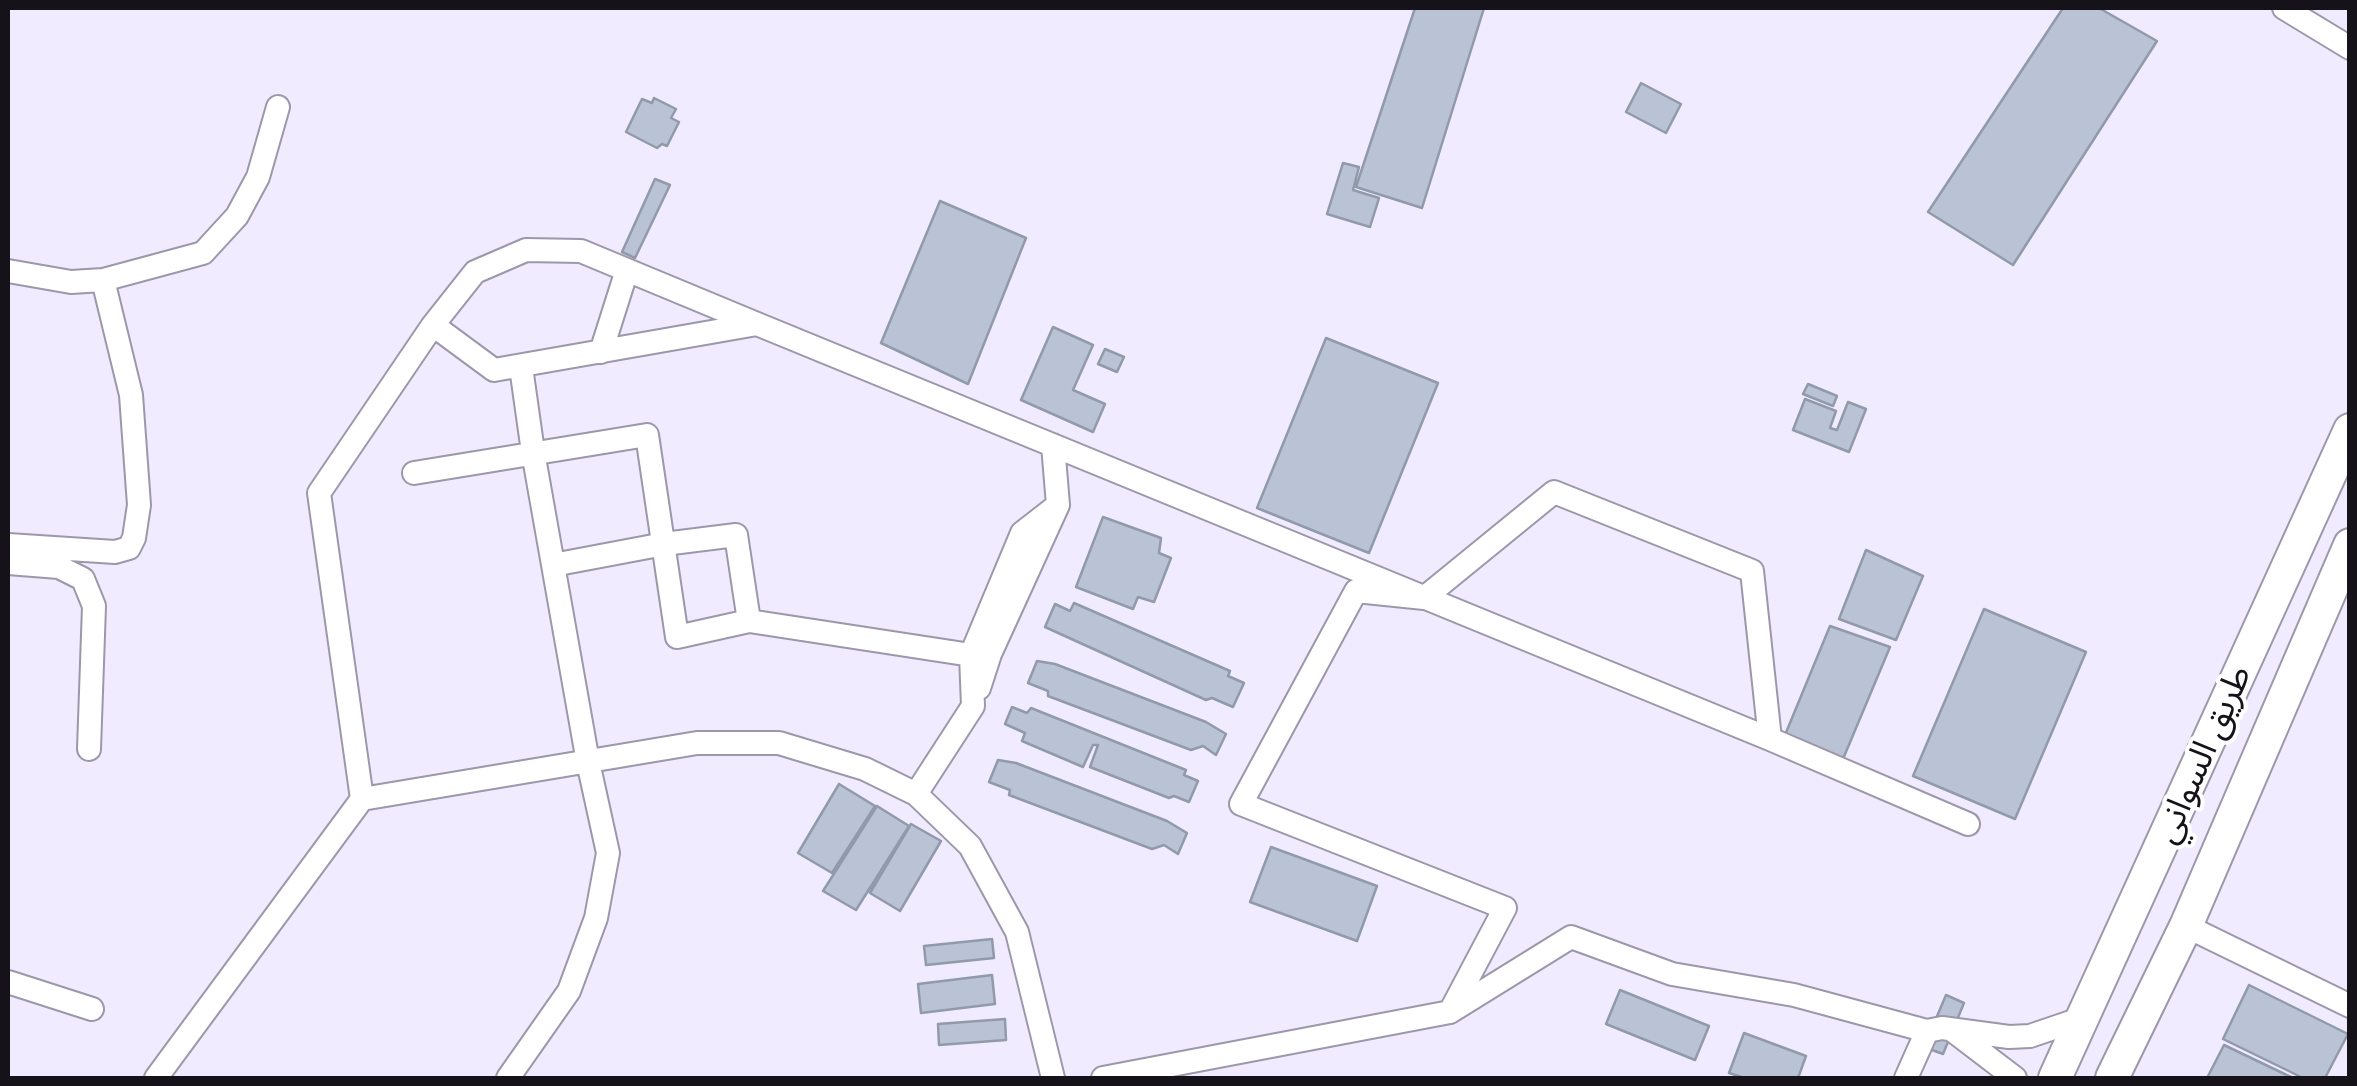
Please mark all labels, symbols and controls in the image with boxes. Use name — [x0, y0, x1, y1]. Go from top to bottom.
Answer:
street label: طريق السواني — [2144, 658, 2260, 850]

